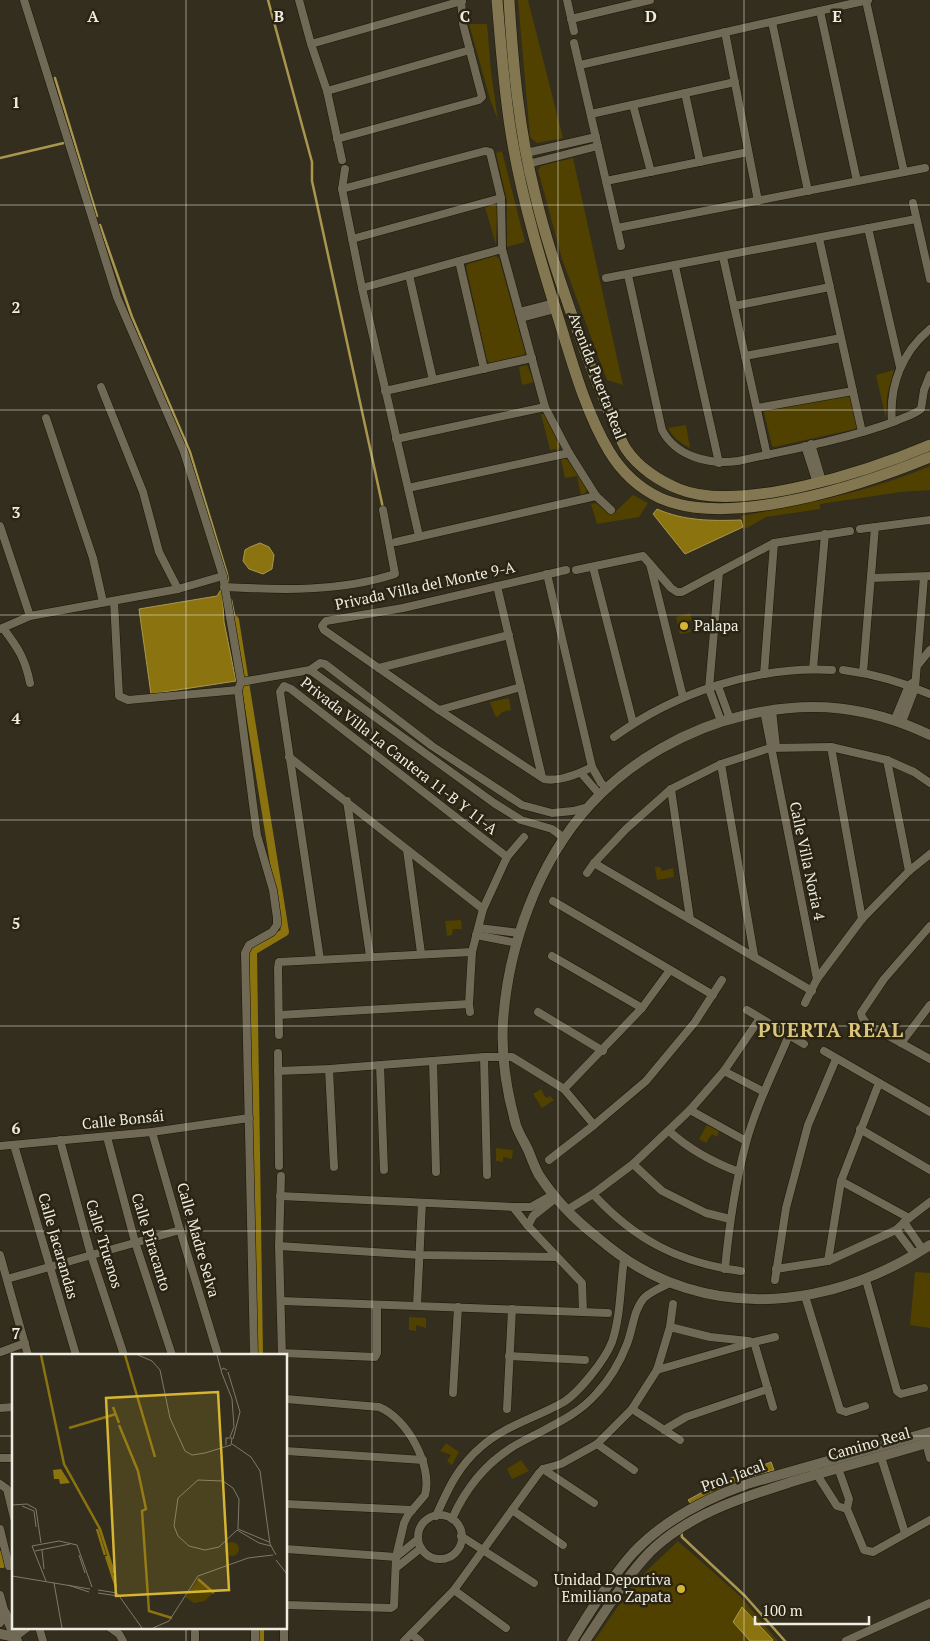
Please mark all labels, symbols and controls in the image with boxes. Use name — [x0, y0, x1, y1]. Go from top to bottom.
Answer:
text: A — [87, 5, 99, 27]
text: B — [274, 5, 284, 27]
text: C — [460, 5, 470, 27]
text: D — [645, 5, 657, 27]
text: E — [832, 5, 842, 27]
text: 1 — [11, 91, 21, 113]
text: 2 — [11, 296, 21, 318]
street label: Avenida Puerta Real — [565, 310, 631, 442]
text: 3 — [11, 501, 21, 523]
street label: Privada Villa del Monte 9-A — [333, 556, 517, 614]
place label: Palapa — [694, 615, 739, 635]
marker: Palapa — [678, 620, 690, 632]
street label: Privada Villa La Cantera 11-B Y 11-A — [297, 672, 503, 839]
text: 4 — [11, 707, 21, 729]
street label: Calle Villa Noria 4 — [786, 800, 830, 922]
text: 5 — [11, 912, 21, 934]
district label: PUERTA REAL — [758, 1016, 904, 1043]
street label: Calle Bonsái — [81, 1105, 165, 1133]
text: 6 — [11, 1117, 21, 1139]
street label: Calle Madre Selva — [173, 1180, 225, 1300]
street label: Calle Jacarandas — [34, 1190, 84, 1301]
street label: Calle Piracanto — [128, 1190, 176, 1293]
street label: Calle Truenos — [82, 1197, 128, 1291]
text: 7 — [11, 1322, 21, 1344]
inset map — [12, 1354, 288, 1628]
street label: Camino Real — [825, 1422, 912, 1464]
street label: Prol. Jacal — [698, 1454, 767, 1496]
place label: Unidad Deportiva Emiliano Zapata — [554, 1569, 671, 1606]
marker: Unidad Deportiva Emiliano Zapata — [675, 1583, 687, 1595]
scale bar — [755, 1594, 869, 1626]
text: 100 m — [762, 1600, 803, 1620]

